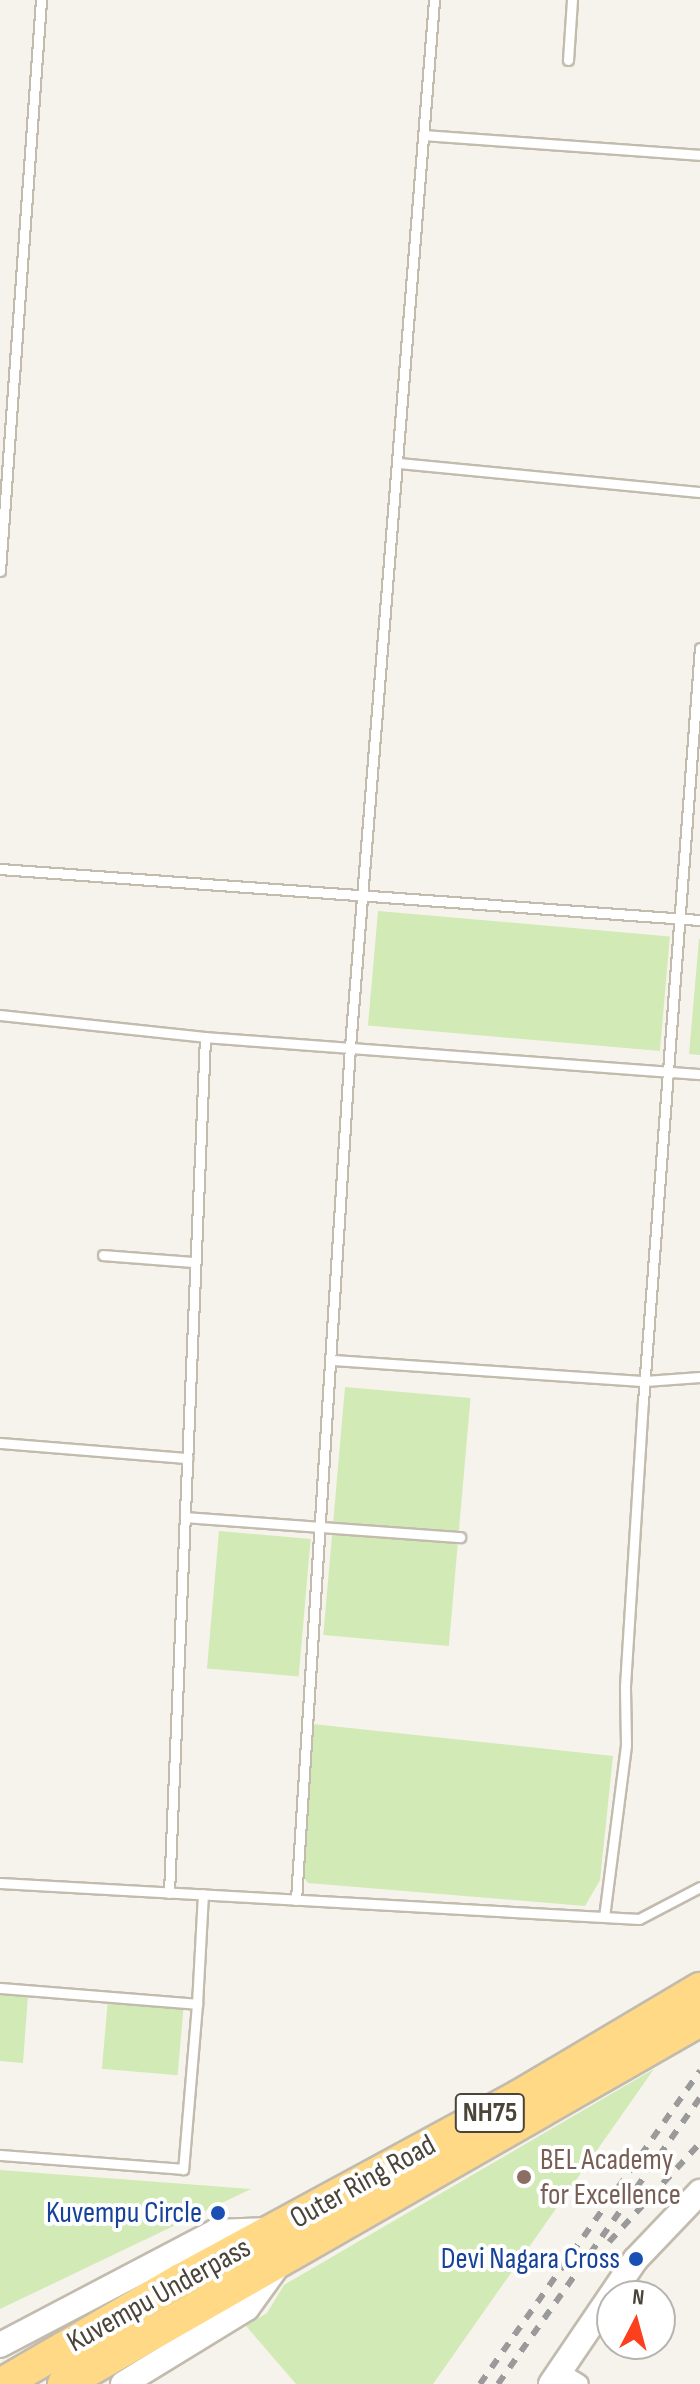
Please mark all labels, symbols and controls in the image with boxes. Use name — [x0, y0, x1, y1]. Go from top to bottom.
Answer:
road number: NH75 — [454, 2089, 526, 2137]
street label: Outer Ring Road — [284, 2127, 442, 2237]
place label: BEL Academy for Excellence — [540, 2142, 681, 2212]
marker: BEL Academy for Excellence — [515, 2168, 533, 2186]
place label: Kuvempu Circle — [46, 2195, 202, 2231]
marker: Kuvempu Circle — [209, 2204, 227, 2222]
street label: Kuvempu Underpass — [61, 2230, 257, 2360]
place label: Devi Nagara Cross — [441, 2241, 620, 2277]
marker: Devi Nagara Cross — [627, 2250, 645, 2268]
north arrow — [596, 2280, 676, 2360]
text: N — [631, 2284, 646, 2312]

